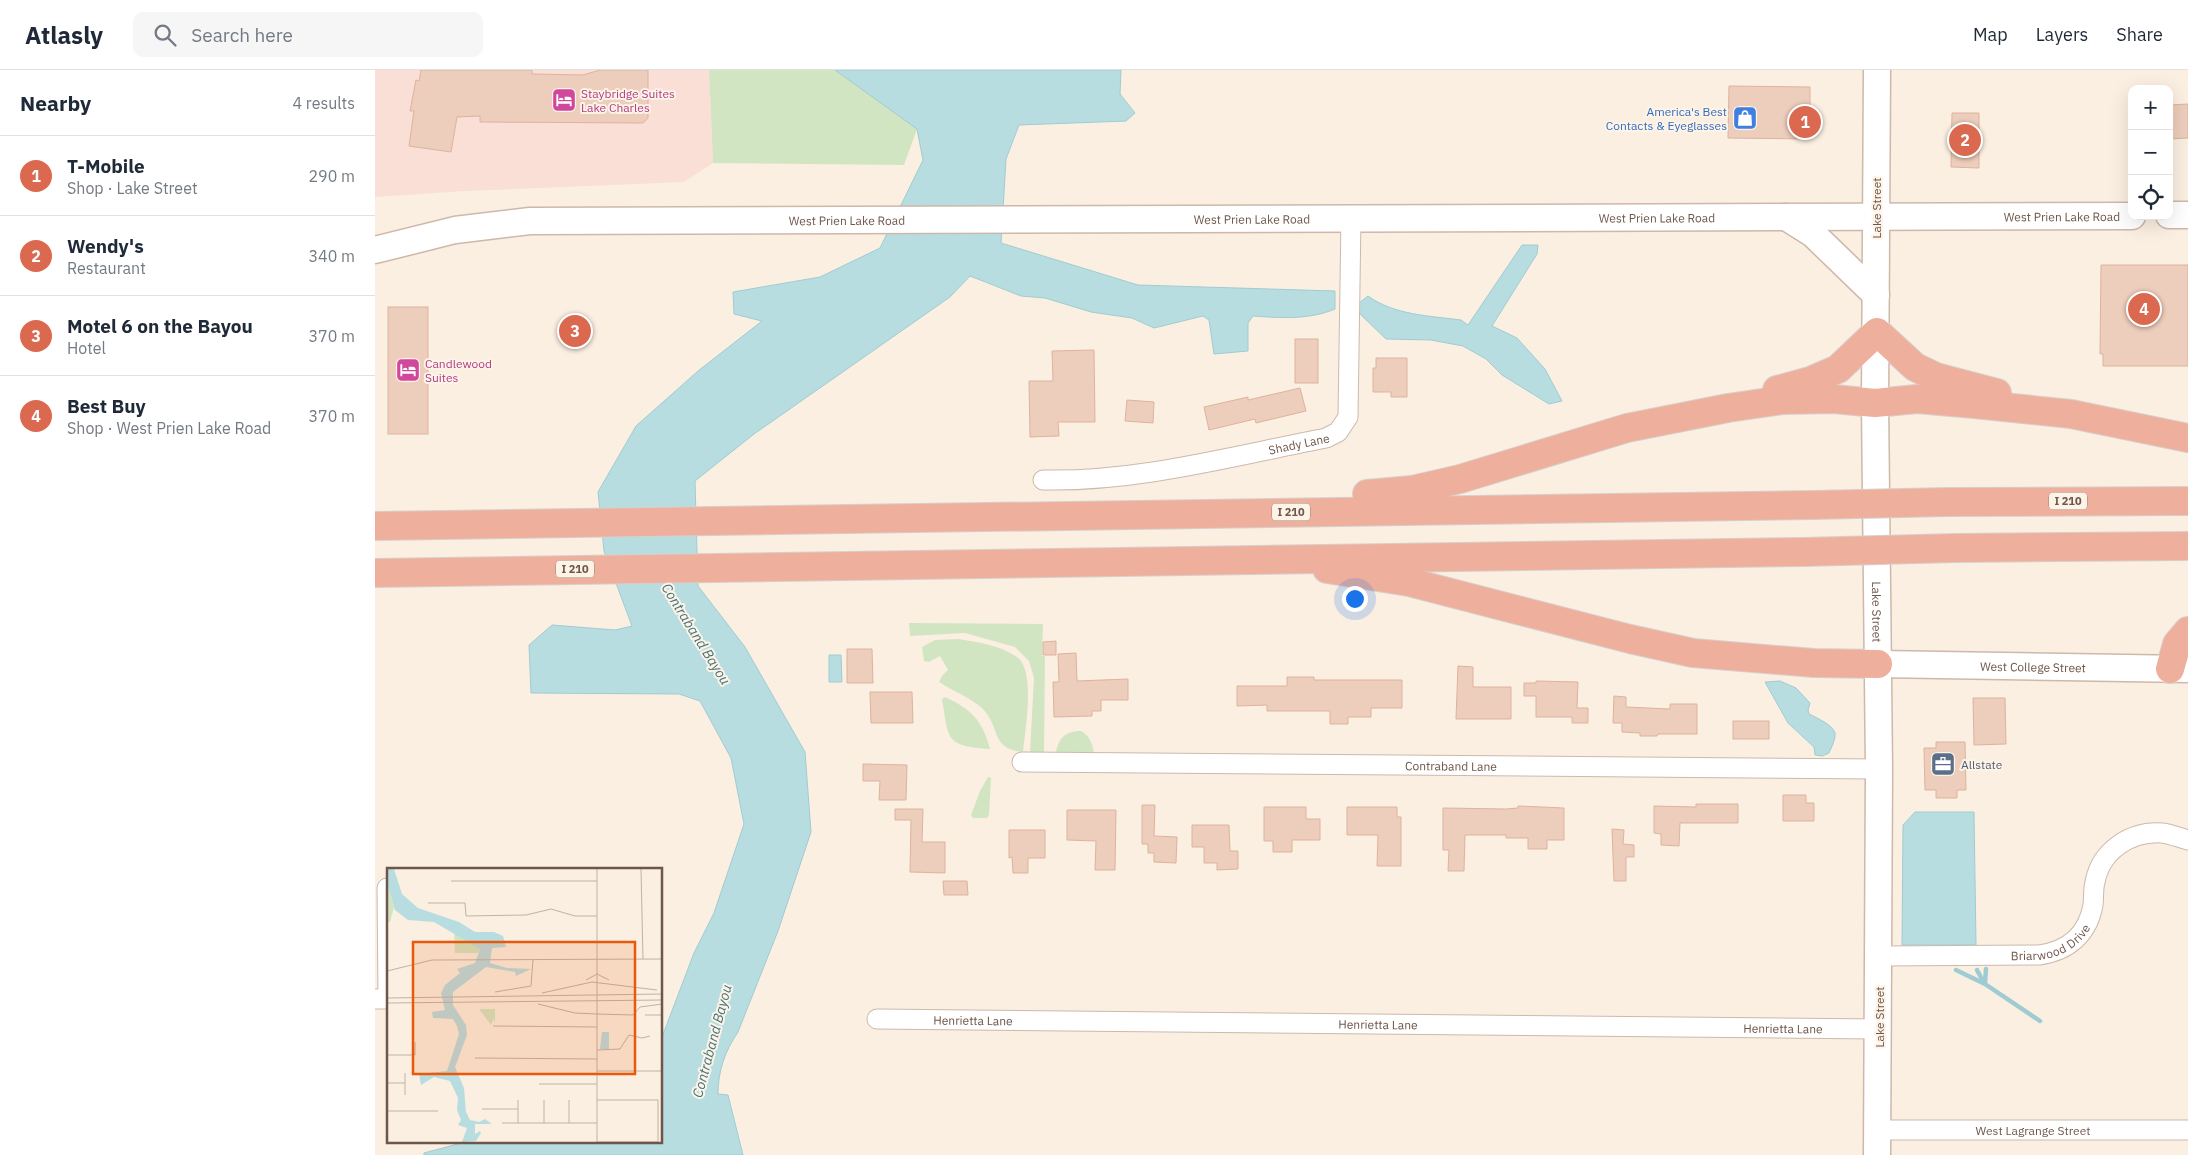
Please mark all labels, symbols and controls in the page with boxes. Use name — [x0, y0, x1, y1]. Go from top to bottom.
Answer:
search box — [133, 12, 483, 57]
text: Atlasly — [25, 19, 103, 51]
icon: search — [151, 21, 179, 49]
text: Search here — [191, 23, 293, 47]
text: Map — [1973, 23, 2008, 46]
text: Layers — [2036, 23, 2088, 46]
text: Share — [2116, 23, 2163, 46]
map controls — [2128, 85, 2173, 220]
button: + — [2128, 85, 2173, 130]
place label: Staybridge Suites Lake Charles — [581, 86, 675, 115]
hotel icon: Staybridge Suites Lake Charles — [551, 87, 577, 113]
text: Nearby — [20, 89, 91, 117]
text: 4 results — [292, 93, 355, 113]
pin: 1 — [1789, 103, 1821, 141]
place label: America's Best Contacts & Eyeglasses — [1606, 104, 1727, 133]
shop icon: America's Best Contacts & Eyeglasses — [1732, 105, 1758, 131]
pin: 2 — [1949, 121, 1981, 159]
button: − — [2128, 130, 2173, 175]
text: T-Mobile — [67, 154, 145, 178]
text: 1 — [31, 166, 41, 186]
text: 290 m — [308, 166, 355, 186]
button: locate — [2128, 175, 2173, 220]
text: Shop · Lake Street — [67, 178, 198, 198]
street label: Lake Street — [1869, 178, 1884, 238]
street label: West Prien Lake Road — [2004, 209, 2120, 224]
street label: West Prien Lake Road — [1599, 210, 1715, 225]
street label: West Prien Lake Road — [1194, 211, 1310, 226]
street label: West Prien Lake Road — [789, 212, 905, 228]
text: Wendy's — [67, 234, 144, 258]
text: 2 — [31, 246, 41, 266]
text: 340 m — [308, 246, 355, 266]
text: Restaurant — [67, 258, 146, 278]
pin: 4 — [2128, 290, 2160, 328]
pin: 3 — [559, 312, 591, 350]
text: Motel 6 on the Bayou — [67, 314, 253, 338]
text: 3 — [31, 326, 41, 346]
text: 370 m — [308, 326, 355, 346]
text: Hotel — [67, 338, 106, 358]
place label: Candlewood Suites — [425, 356, 492, 385]
hotel icon: Candlewood Suites — [395, 357, 421, 383]
text: Best Buy — [67, 394, 146, 418]
text: 4 — [31, 406, 41, 426]
text: 370 m — [308, 406, 355, 426]
text: Shop · West Prien Lake Road — [67, 418, 271, 438]
street label: Shady Lane — [1267, 430, 1331, 457]
road number: I 210 — [2049, 492, 2087, 510]
road number: I 210 — [1272, 504, 1310, 521]
road number: I 210 — [556, 560, 594, 578]
water label: Contraband Bayou — [658, 580, 734, 688]
street label: Lake Street — [1869, 581, 1885, 643]
your location — [1342, 586, 1368, 612]
street label: West College Street — [1980, 658, 2086, 675]
office icon: Allstate — [1930, 751, 1956, 777]
place label: Allstate — [1961, 757, 2003, 772]
street label: Contraband Lane — [1405, 758, 1497, 773]
inset map — [387, 868, 663, 1142]
street label: Briarwood Drive — [2011, 921, 2093, 963]
water label: Contraband Bayou — [688, 982, 736, 1099]
street label: Lake Street — [1872, 987, 1887, 1047]
street label: Henrietta Lane — [933, 1012, 1013, 1028]
street label: Henrietta Lane — [1338, 1016, 1418, 1032]
street label: Henrietta Lane — [1743, 1020, 1823, 1036]
street label: West Lagrange Street — [1976, 1123, 2091, 1138]

